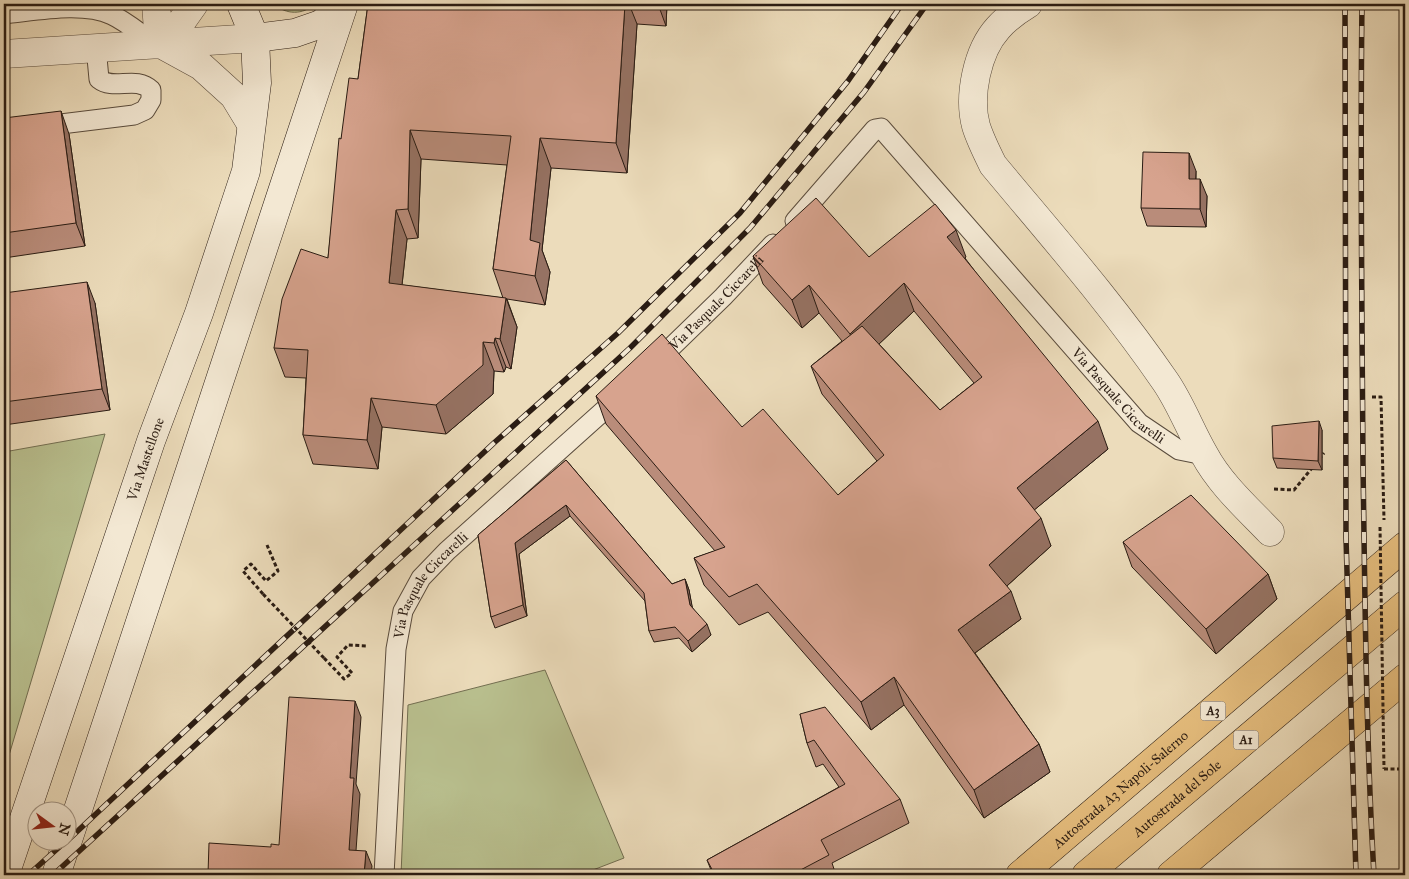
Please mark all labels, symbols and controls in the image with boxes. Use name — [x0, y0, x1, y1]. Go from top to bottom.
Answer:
street label: Via Pasquale Ciccarelli — [665, 251, 767, 355]
street label: Via Pasquale Ciccarelli — [1067, 343, 1168, 447]
street label: Via Mastellone — [123, 415, 168, 504]
street label: Via Pasquale Ciccarelli — [390, 528, 472, 641]
road number: A3 — [1200, 701, 1226, 720]
street label: Autostrada A3 Napoli-Salerno — [1049, 727, 1192, 853]
road number: A1 — [1234, 730, 1258, 750]
street label: Autostrada del Sole — [1129, 756, 1225, 841]
north arrow — [28, 802, 78, 852]
text: N — [54, 821, 74, 837]

